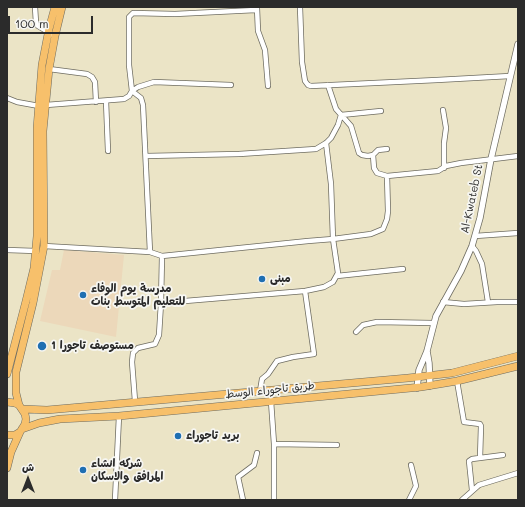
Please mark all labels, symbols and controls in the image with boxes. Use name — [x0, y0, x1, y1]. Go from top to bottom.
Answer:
scale bar — [10, 8, 95, 34]
text: 100 m — [15, 15, 49, 31]
street label: Al-Kwateb St — [458, 163, 486, 235]
place label: مبنى — [270, 272, 291, 286]
marker: مبنى — [257, 274, 267, 284]
place label: مدرسة يوم الوفاء للتعليم المتوسط بنات — [91, 282, 185, 308]
marker: مدرسة يوم الوفاء للتعليم المتوسط بنات — [78, 290, 88, 300]
place label: مستوصف تاجورا 1 — [51, 339, 134, 353]
marker: مستوصف تاجورا 1 — [36, 340, 48, 352]
street label: طريق تاجوراء الوسط — [225, 379, 315, 401]
place label: بريد تاجوراء — [186, 429, 239, 443]
marker: بريد تاجوراء — [173, 431, 183, 441]
place label: شركه انشاء المرافق والاسكان — [91, 457, 163, 483]
north arrow — [8, 459, 48, 499]
text: ش — [22, 459, 34, 474]
marker: شركه انشاء المرافق والاسكان — [78, 465, 88, 475]

